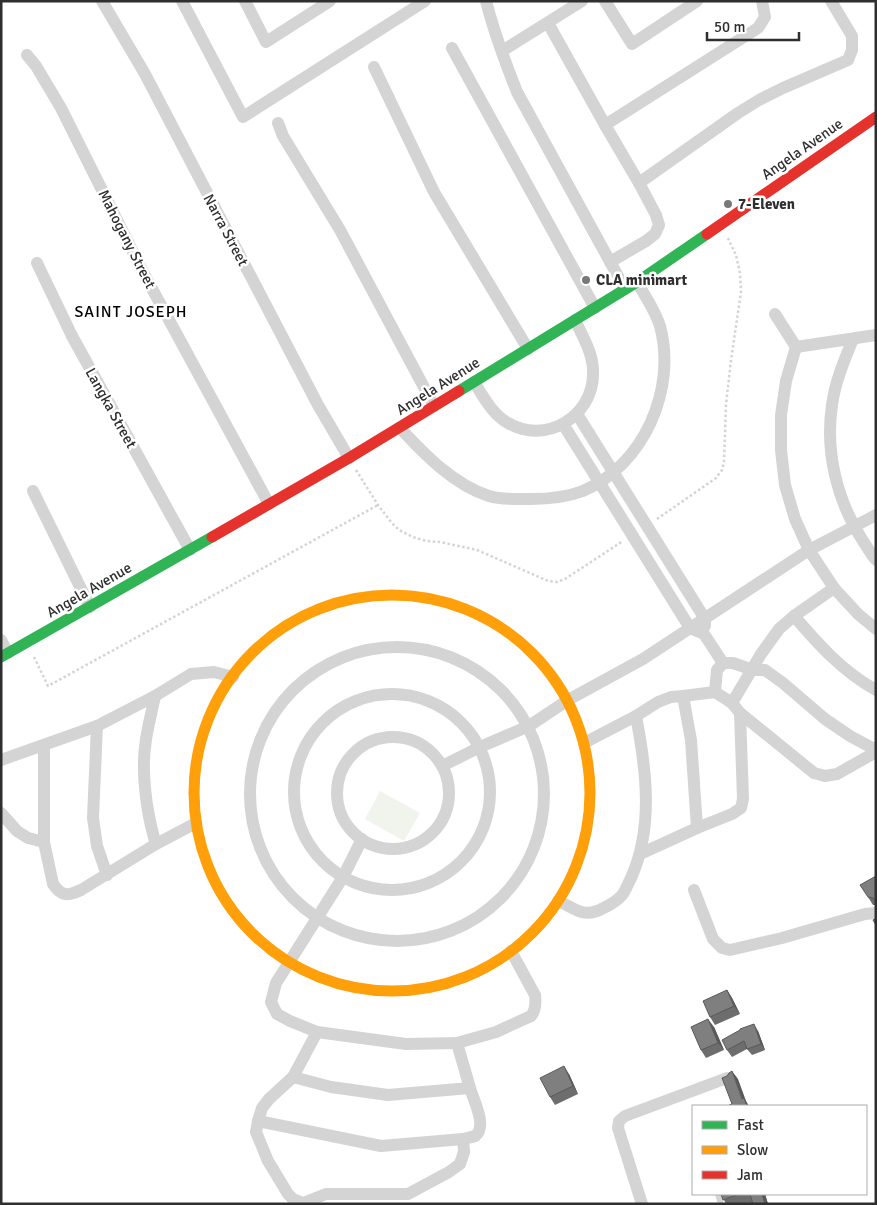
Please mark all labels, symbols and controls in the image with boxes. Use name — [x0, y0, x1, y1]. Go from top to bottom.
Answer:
scale bar — [707, 10, 800, 42]
text: 50 m — [714, 18, 745, 36]
street label: Angela Avenue — [758, 114, 846, 184]
street label: Mahogany Street — [94, 187, 160, 291]
street label: Narra Street — [200, 191, 252, 269]
place label: 7-Eleven — [738, 195, 795, 213]
marker: 7-Eleven — [722, 198, 734, 210]
place label: CLA minimart — [596, 271, 687, 289]
marker: CLA minimart — [580, 274, 592, 286]
district label: SAINT JOSEPH — [74, 302, 188, 322]
street label: Angela Avenue — [393, 353, 483, 419]
street label: Langka Street — [82, 365, 140, 451]
street label: Angela Avenue — [43, 558, 135, 622]
legend — [692, 1105, 867, 1195]
text: Fast — [737, 1116, 764, 1134]
text: Slow — [737, 1141, 768, 1159]
text: Jam — [737, 1166, 763, 1184]

